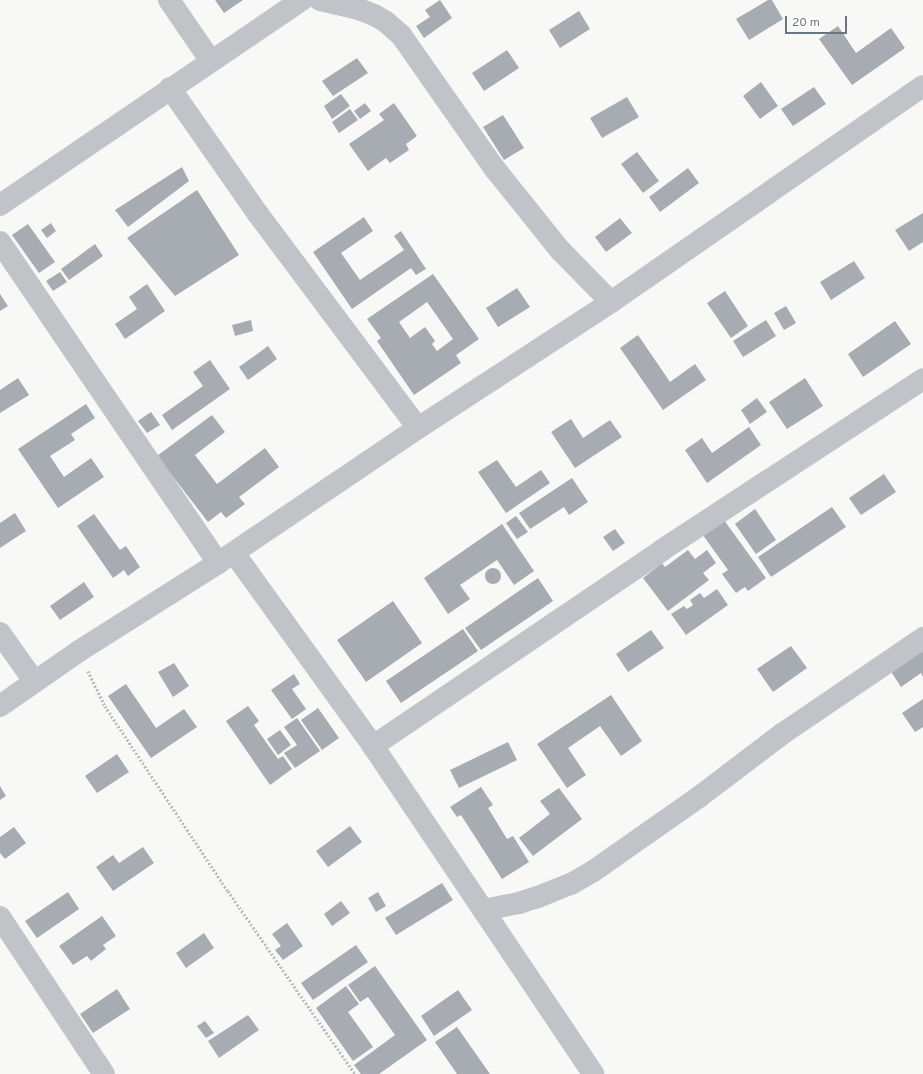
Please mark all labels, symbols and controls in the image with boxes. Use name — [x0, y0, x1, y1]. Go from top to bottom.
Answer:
scale bar — [787, 8, 849, 34]
text: 20 m — [792, 15, 820, 31]

